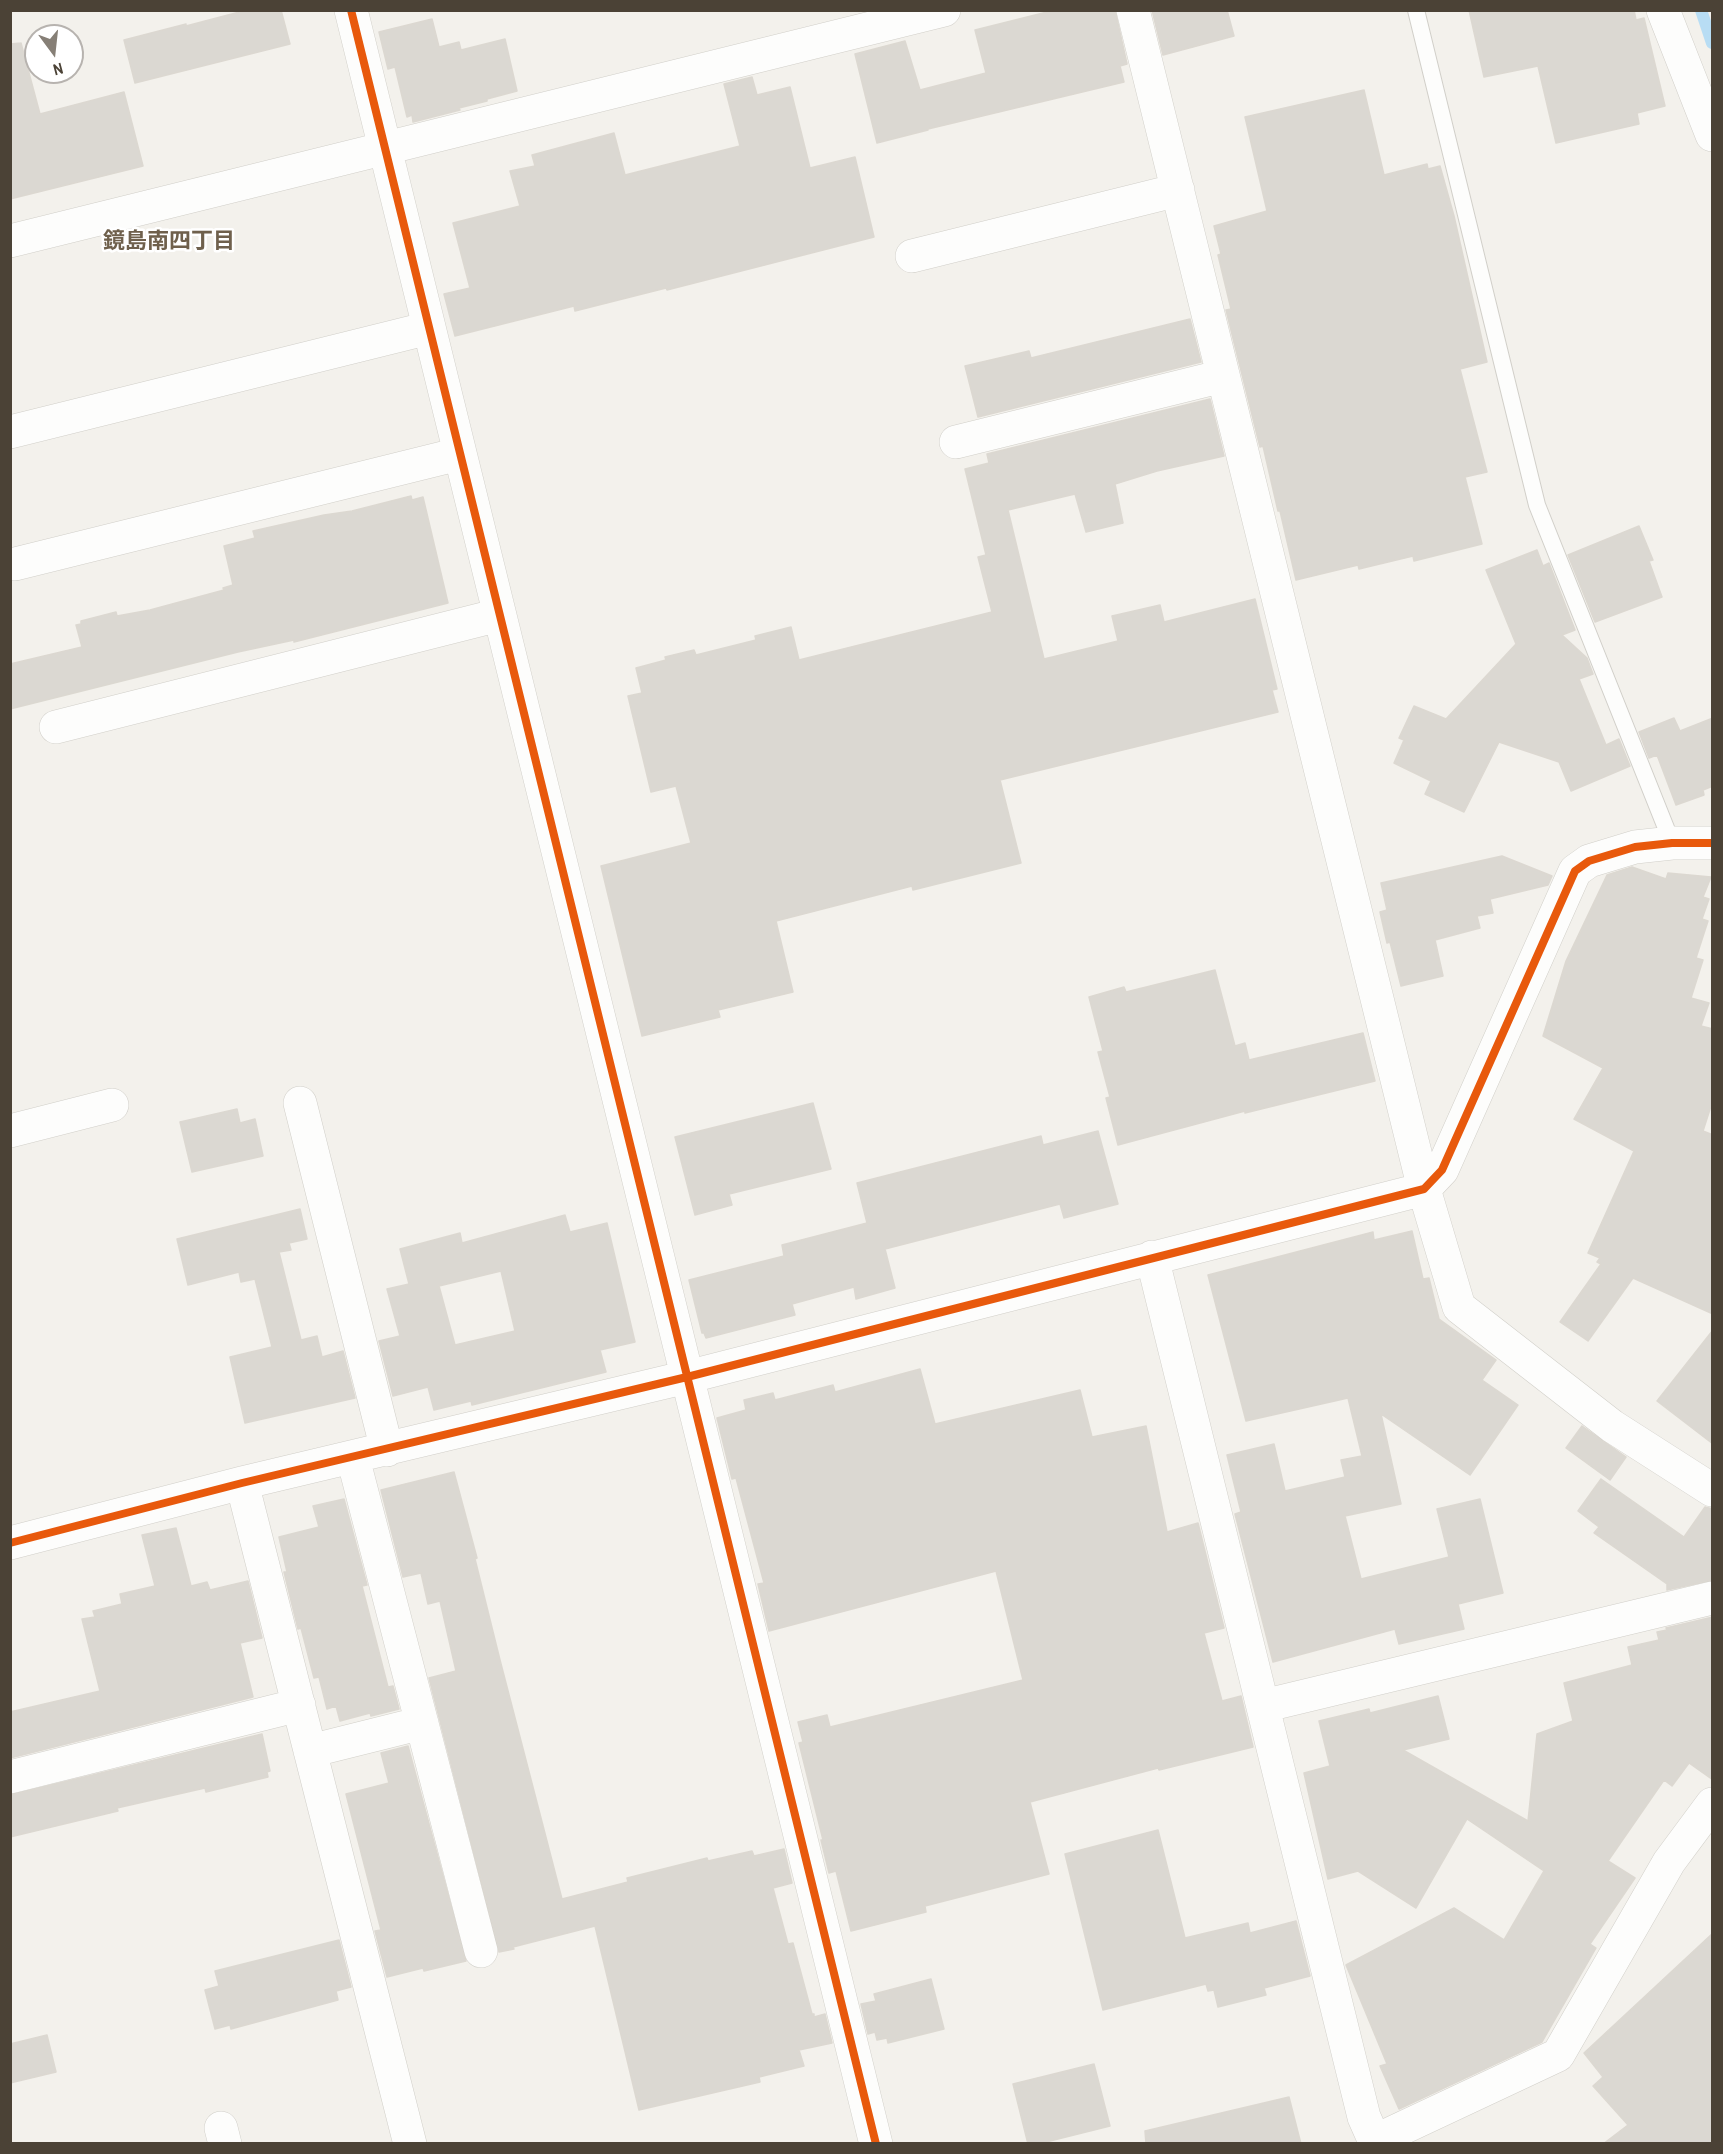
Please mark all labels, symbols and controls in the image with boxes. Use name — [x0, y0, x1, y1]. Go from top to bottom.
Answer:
north arrow — [24, 24, 84, 84]
text: N — [51, 58, 66, 81]
district label: 鏡島南四丁目 — [103, 229, 235, 255]

